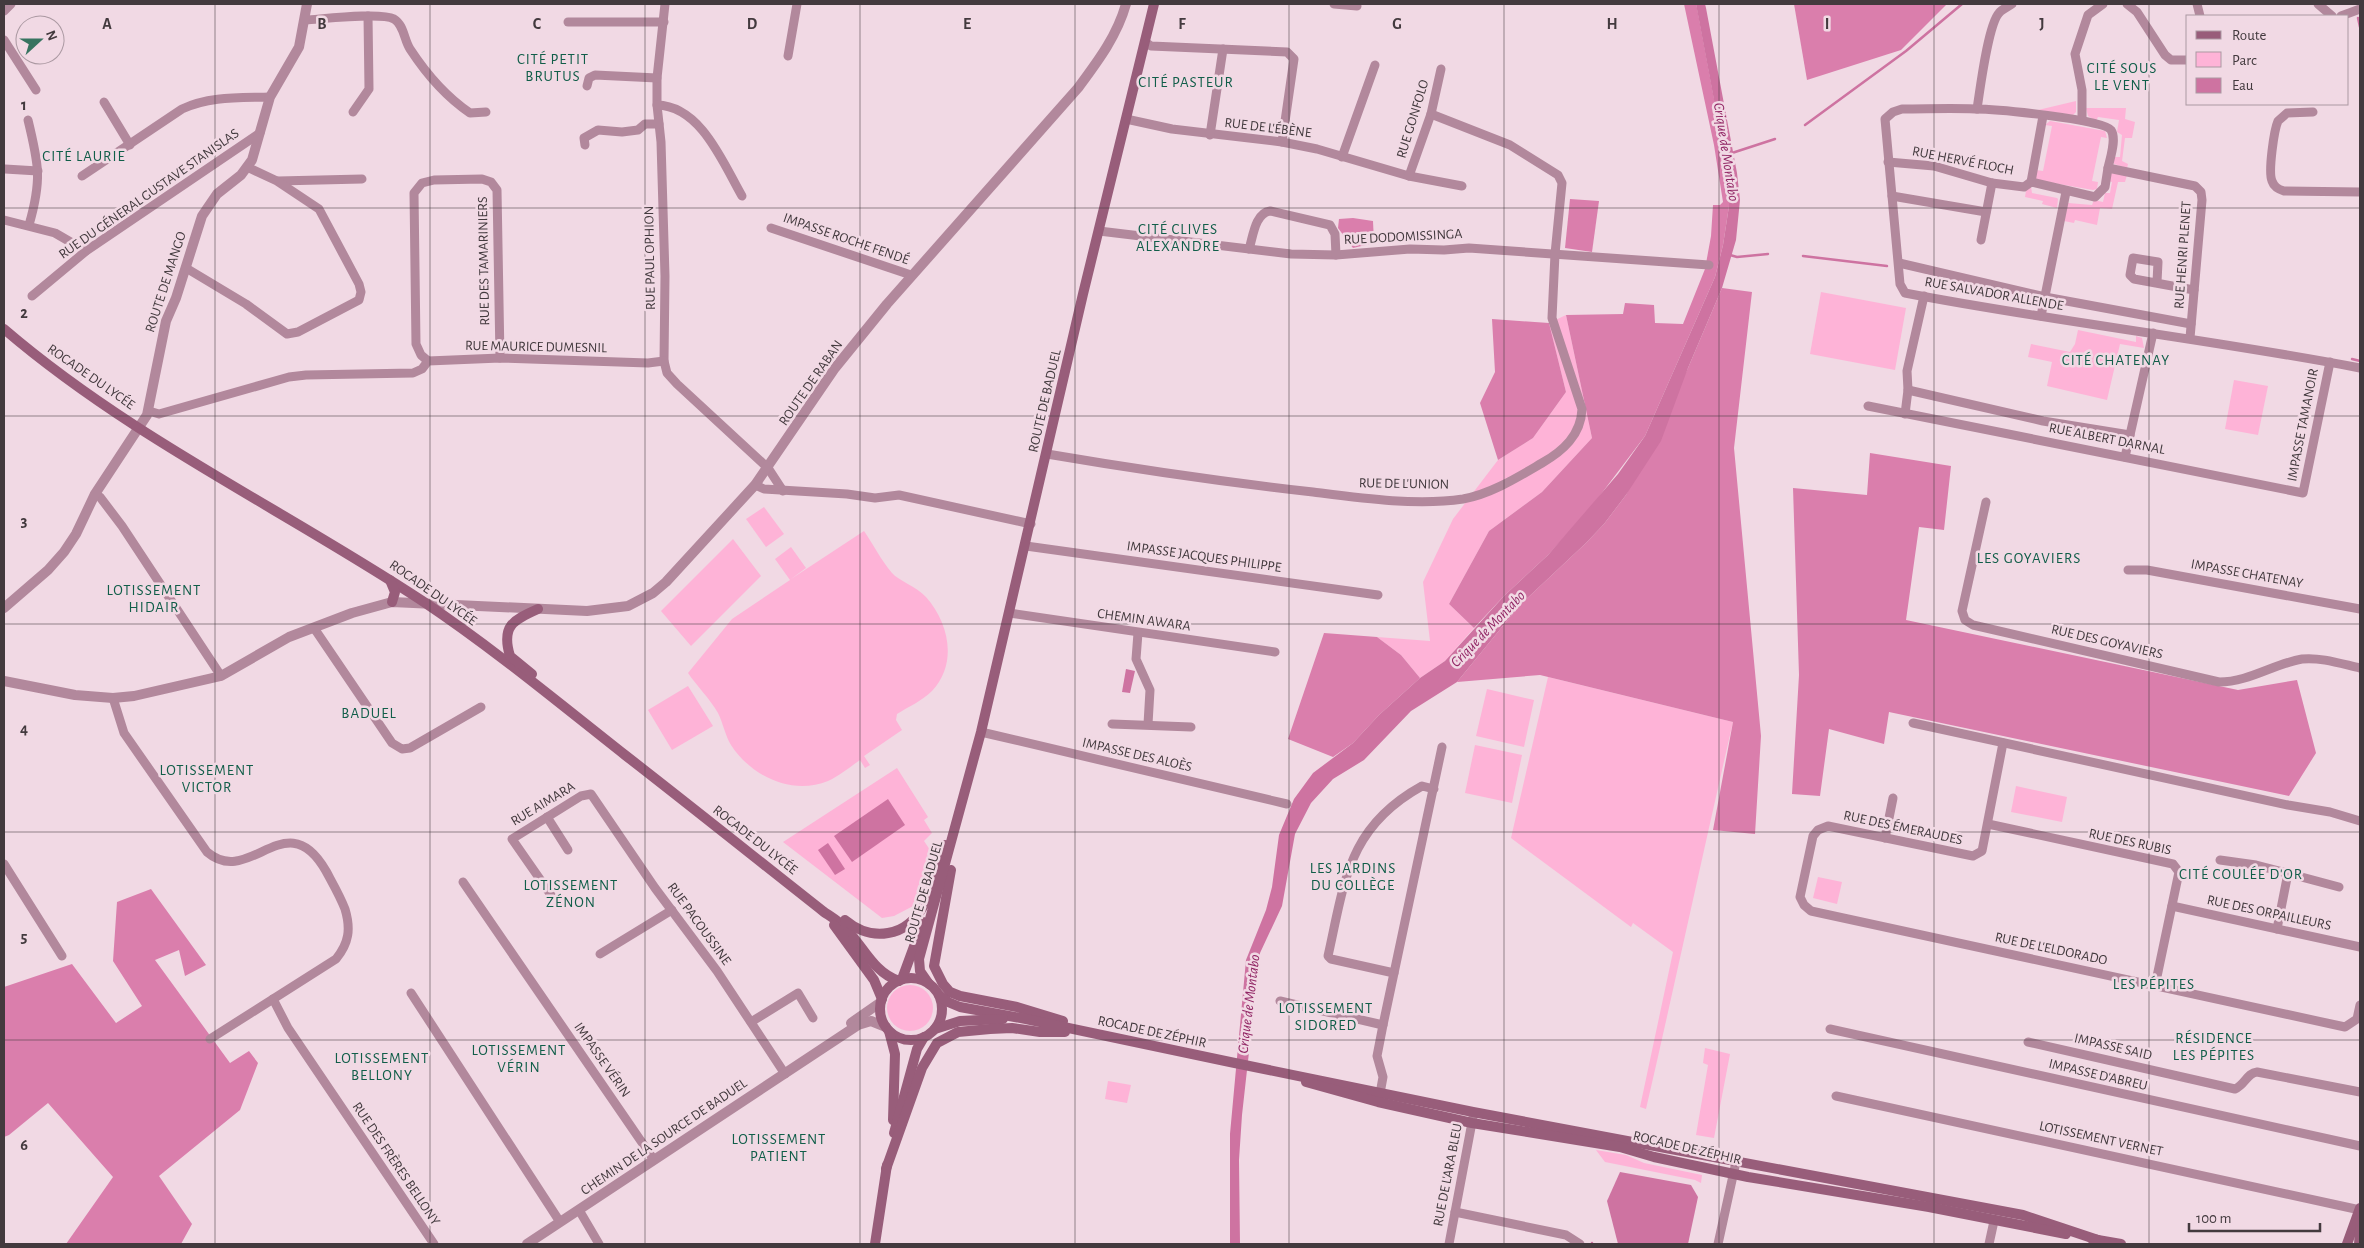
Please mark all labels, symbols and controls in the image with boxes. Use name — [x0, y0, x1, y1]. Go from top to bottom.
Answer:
north arrow — [15, 15, 65, 65]
legend — [2186, 15, 2349, 105]
text: A — [102, 16, 112, 32]
text: B — [317, 16, 327, 32]
text: C — [533, 16, 542, 32]
text: D — [747, 16, 758, 32]
text: E — [963, 16, 971, 32]
text: F — [1178, 16, 1186, 32]
text: G — [1392, 16, 1402, 32]
text: H — [1606, 16, 1618, 32]
text: I — [1825, 16, 1829, 32]
text: J — [2039, 16, 2045, 32]
text: Route — [2232, 28, 2266, 43]
text: N — [43, 29, 59, 43]
district label: CITÉ PETIT BRUTUS — [517, 50, 589, 84]
text: Parc — [2232, 53, 2257, 68]
district label: CITÉ SOUS LE VENT — [2087, 59, 2157, 93]
district label: CITÉ PASTEUR — [1138, 73, 1234, 90]
street label: RUE GONFOLO — [1394, 78, 1432, 160]
text: Eau — [2232, 78, 2254, 93]
text: 1 — [21, 97, 27, 113]
water label: Crique de Montabo — [1711, 102, 1741, 202]
street label: RUE DE L'ÉBÈNE — [1224, 113, 1313, 140]
street label: RUE DU GÉNERAL GUSTAVE STANISLAS — [55, 124, 242, 262]
street label: RUE HERVÉ FLOCH — [1911, 141, 2016, 178]
district label: CITÉ LAURIE — [42, 147, 126, 164]
street label: RUE DES TAMARINIERS — [476, 196, 492, 326]
street label: RUE HENRI PLENET — [2172, 200, 2194, 309]
street label: RUE PAUL OPHION — [642, 206, 658, 310]
street label: IMPASSE ROCHE FENDÉ — [781, 208, 912, 267]
district label: CITÉ CLIVES ALEXANDRE — [1136, 220, 1220, 254]
street label: RUE DODOMISSINGA — [1343, 227, 1463, 247]
street label: ROUTE DE MANGO — [143, 230, 189, 334]
street label: RUE SALVADOR ALLENDE — [1924, 275, 2065, 313]
text: 2 — [20, 305, 28, 321]
street label: ROUTE DE RABAN — [776, 338, 846, 428]
street label: ROCADE DU LYCÉE — [45, 339, 139, 412]
street label: RUE MAURICE DUMESNIL — [465, 339, 607, 355]
street label: ROUTE DE BADUEL — [1026, 348, 1064, 454]
district label: CITÉ CHATENAY — [2062, 351, 2170, 368]
street label: IMPASSE TAMANOIR — [2285, 367, 2321, 483]
street label: RUE ALBERT DARNAL — [2048, 421, 2166, 457]
street label: RUE DE L'UNION — [1359, 476, 1449, 492]
text: 3 — [21, 513, 28, 529]
street label: IMPASSE JACQUES PHILIPPE — [1126, 539, 1283, 575]
district label: LES GOYAVIERS — [1977, 551, 2081, 566]
street label: ROCADE DU LYCÉE — [387, 555, 481, 628]
street label: IMPASSE CHATENAY — [2190, 557, 2305, 591]
district label: LOTISSEMENT HIDAIR — [107, 583, 201, 615]
water label: Crique de Montabo — [1448, 588, 1528, 670]
street label: CHEMIN AWARA — [1096, 607, 1192, 633]
street label: RUE DES GOYAVIERS — [2050, 622, 2164, 662]
district label: BADUEL — [341, 706, 397, 721]
text: 4 — [20, 721, 28, 737]
street label: IMPASSE DES ALOÈS — [1081, 733, 1194, 774]
district label: LOTISSEMENT VICTOR — [160, 763, 254, 795]
street label: RUE AIMARA — [508, 779, 578, 829]
street label: ROCADE DU LYCÉE — [710, 800, 802, 877]
street label: RUE DES ÉMERAUDES — [1842, 806, 1964, 847]
street label: RUE DES RUBIS — [2087, 826, 2173, 858]
street label: ROUTE DE BADUEL — [903, 839, 945, 945]
district label: LES JARDINS DU COLLÈGE — [1310, 861, 1396, 893]
district label: CITÉ COULÉE D'OR — [2179, 865, 2303, 882]
district label: LOTISSEMENT ZÉNON — [524, 878, 618, 910]
street label: RUE PACOUSSINE — [665, 880, 734, 968]
street label: RUE DES ORPAILLEURS — [2206, 893, 2332, 933]
text: 5 — [21, 929, 28, 945]
street label: RUE DE L'ELDORADO — [1994, 930, 2109, 968]
water label: Crique de Montabo — [1235, 954, 1263, 1054]
district label: LES PÉPITES — [2113, 975, 2195, 992]
district label: LOTISSEMENT SIDORED — [1279, 1001, 1373, 1033]
street label: ROCADE DE ZÉPHIR — [1096, 1011, 1208, 1050]
street label: IMPASSE VÉRIN — [571, 1018, 635, 1100]
district label: RÉSIDENCE LES PÉPITES — [2173, 1029, 2255, 1063]
street label: IMPASSE SAID — [2073, 1031, 2153, 1063]
district label: LOTISSEMENT VÉRIN — [472, 1043, 566, 1075]
district label: LOTISSEMENT BELLONY — [335, 1051, 429, 1083]
street label: IMPASSE D'ABREU — [2047, 1057, 2149, 1093]
street label: CHEMIN DE LA SOURCE DE BADUEL — [578, 1076, 750, 1198]
street label: RUE DES FRÈRES BELLONY — [350, 1098, 445, 1229]
street label: LOTISSEMENT VERNET — [2038, 1119, 2164, 1159]
street label: RUE DE L'ARA BLEU — [1431, 1122, 1465, 1228]
street label: ROCADE DE ZÉPHIR — [1632, 1126, 1743, 1167]
district label: LOTISSEMENT PATIENT — [732, 1132, 826, 1164]
text: 6 — [20, 1137, 28, 1153]
scale bar — [2189, 1200, 2320, 1232]
text: 100 m — [2196, 1211, 2231, 1226]

